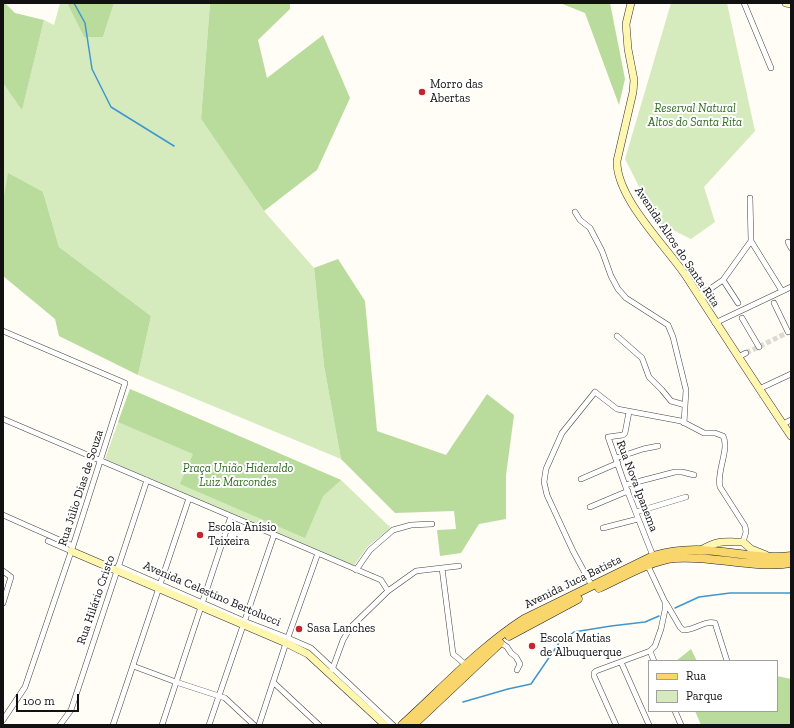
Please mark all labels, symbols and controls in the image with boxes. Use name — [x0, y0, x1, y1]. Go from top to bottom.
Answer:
place label: Morro das Abertas — [430, 78, 483, 106]
marker: Morro das Abertas — [417, 87, 427, 97]
park label: Reserval Natural Altos do Santa Rita — [648, 102, 742, 130]
street label: Avenida Altos do Santa Rita — [631, 184, 723, 310]
street label: Rua Júlio Dias de Souza — [55, 428, 107, 548]
street label: Rua Nova Ipanema — [613, 438, 661, 534]
park label: Praça União Hideraldo Luiz Marcondes — [183, 462, 293, 490]
place label: Escola Anísio Teixeira — [208, 521, 277, 549]
marker: Escola Anísio Teixeira — [195, 530, 205, 540]
street label: Avenida Juca Batista — [522, 552, 624, 612]
street label: Rua Hilário Cristo — [74, 554, 118, 646]
street label: Avenida Celestino Bertolucci — [141, 558, 283, 630]
place label: Sasa Lanches — [307, 622, 375, 636]
marker: Sasa Lanches — [294, 624, 304, 634]
place label: Escola Matias de Albuquerque — [540, 632, 622, 660]
marker: Escola Matias de Albuquerque — [527, 641, 537, 651]
legend — [648, 660, 778, 712]
text: Rua — [686, 669, 706, 683]
scale bar — [18, 686, 81, 712]
text: Parque — [686, 689, 722, 703]
text: 100 m — [23, 694, 55, 708]

